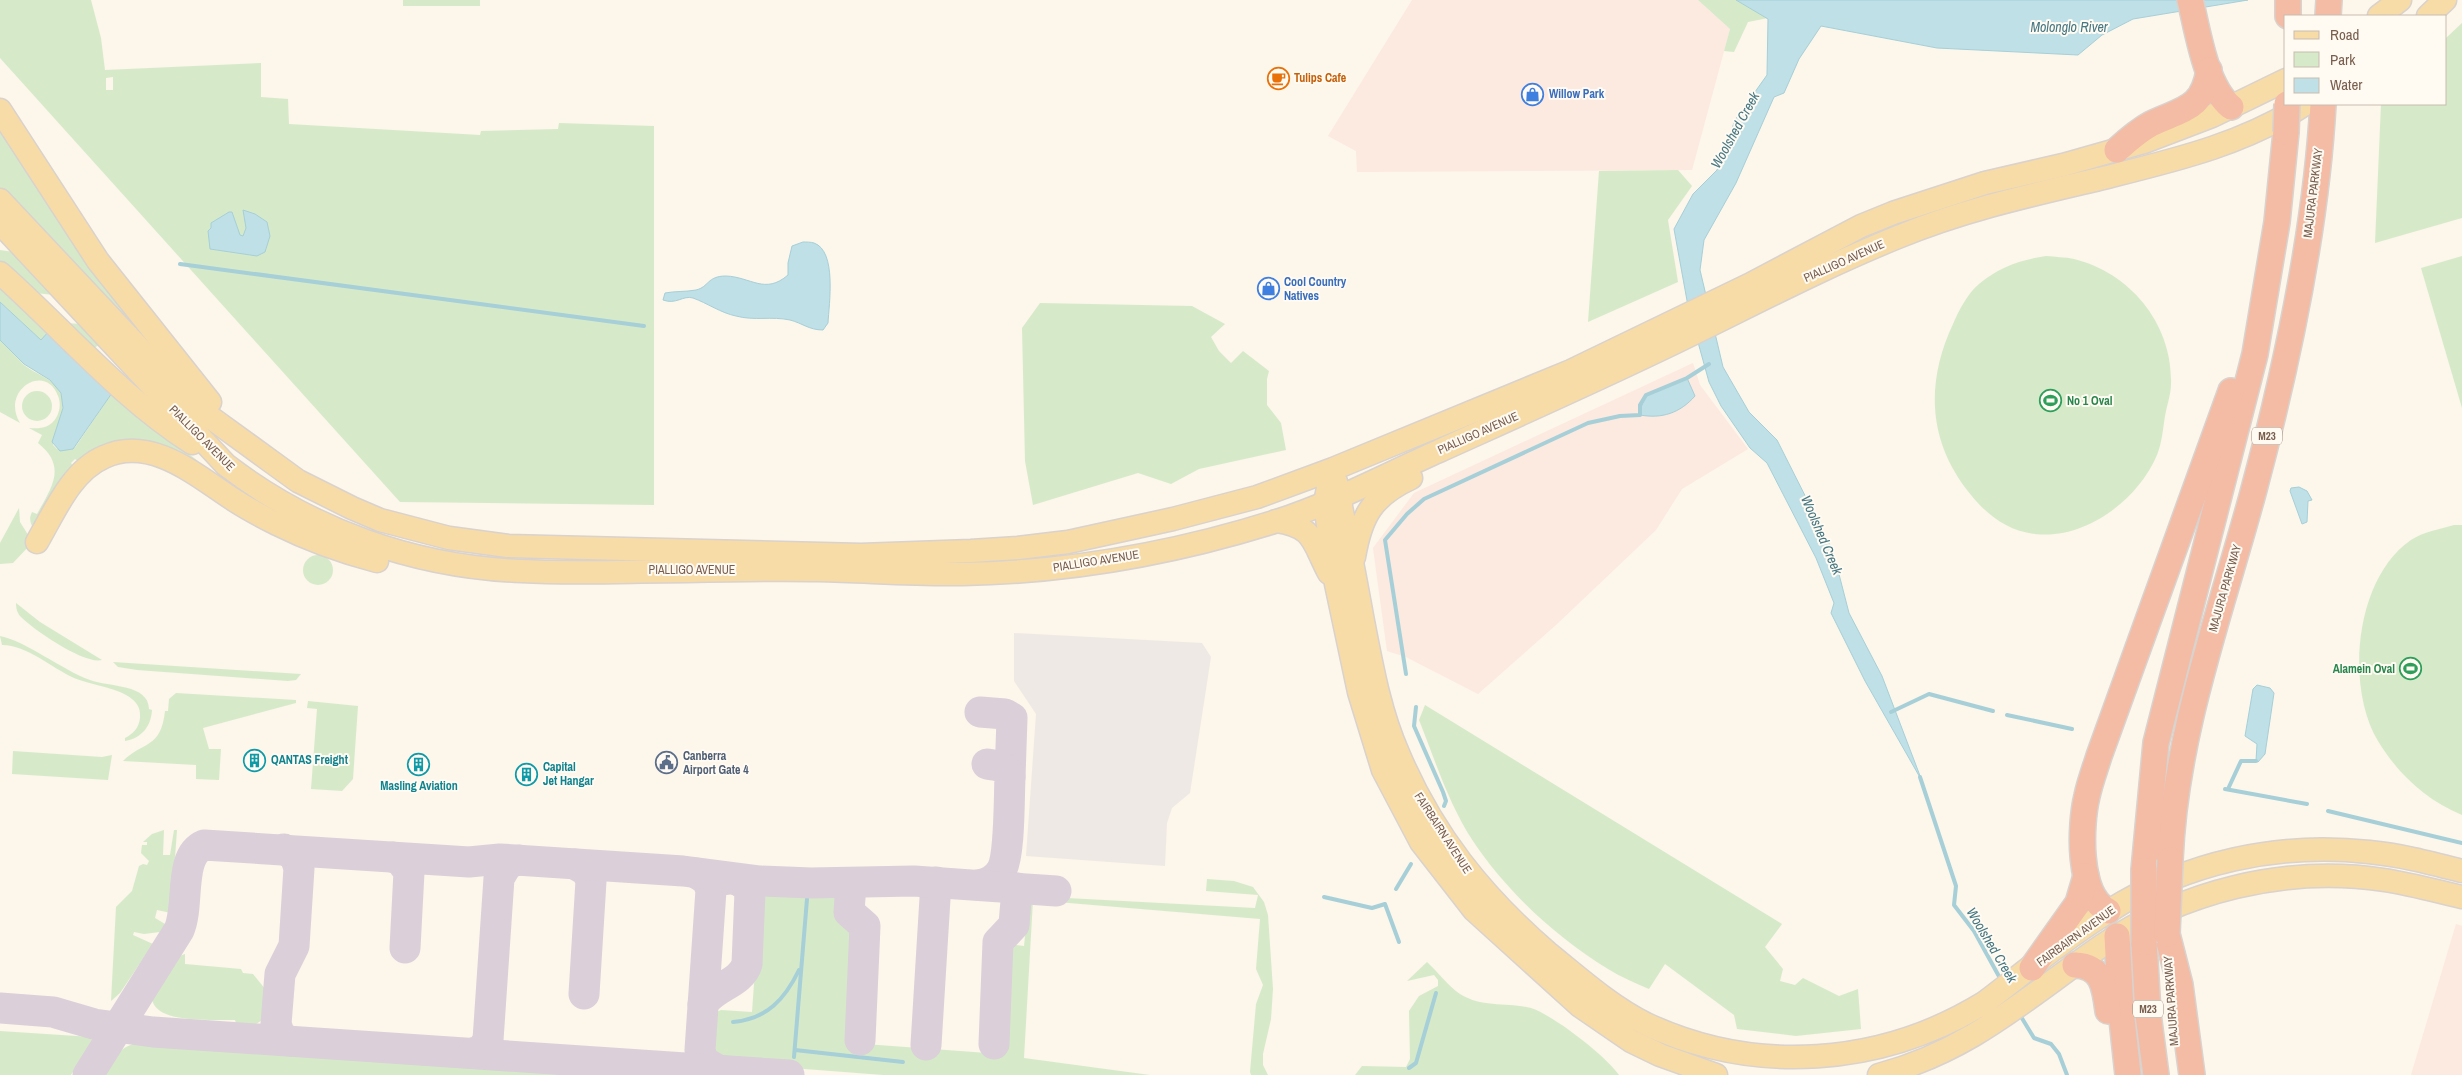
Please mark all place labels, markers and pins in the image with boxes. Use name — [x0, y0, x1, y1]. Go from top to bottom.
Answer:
cafe icon: Tulips Cafe — [1266, 66, 1290, 90]
place label: Tulips Cafe — [1294, 70, 1347, 86]
shop icon: Willow Park — [1521, 82, 1545, 106]
place label: Willow Park — [1549, 86, 1605, 102]
place label: Cool Country Natives — [1284, 274, 1347, 304]
shop icon: Cool Country Natives — [1256, 277, 1280, 301]
sports icon: No 1 Oval — [2039, 389, 2063, 413]
place label: No 1 Oval — [2067, 393, 2113, 409]
sports icon: Alamein Oval — [2399, 657, 2423, 681]
place label: Alamein Oval — [2333, 661, 2395, 677]
building icon: QANTAS Freight — [243, 748, 267, 772]
place label: Canberra Airport Gate 4 — [683, 748, 749, 778]
public building icon: Canberra Airport Gate 4 — [655, 751, 679, 775]
place label: QANTAS Freight — [271, 752, 349, 768]
building icon: Masling Aviation — [407, 753, 431, 777]
place label: Capital Jet Hangar — [543, 759, 594, 789]
building icon: Capital Jet Hangar — [515, 762, 539, 786]
place label: Masling Aviation — [380, 778, 458, 794]

